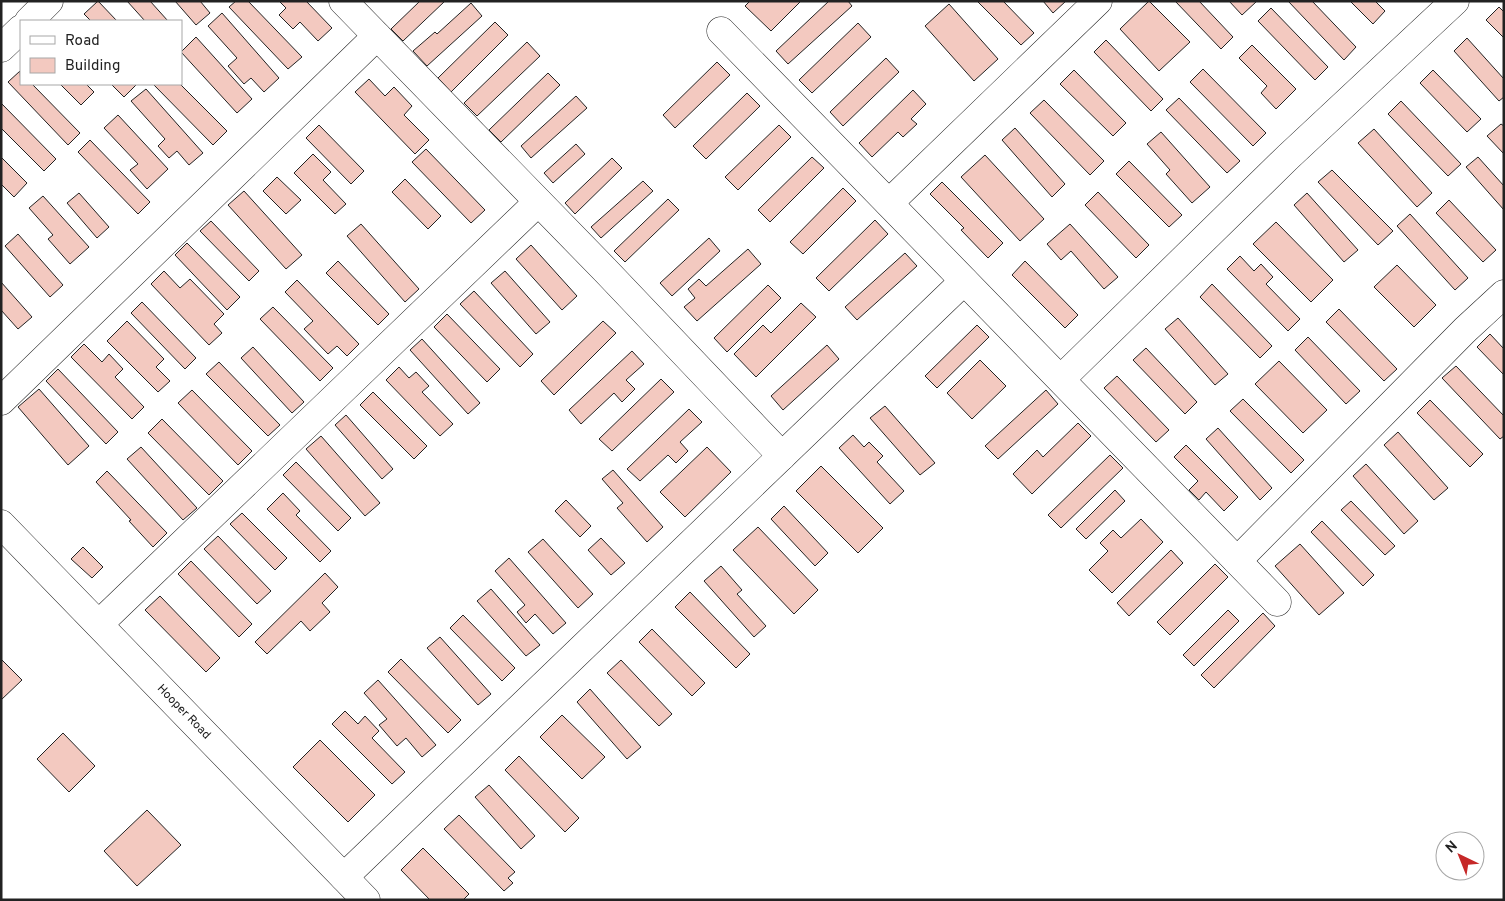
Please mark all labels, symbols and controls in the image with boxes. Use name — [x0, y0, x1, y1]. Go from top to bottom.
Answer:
legend — [20, 20, 182, 85]
text: Road — [65, 32, 100, 51]
text: Building — [65, 57, 120, 76]
street label: Hooper Road — [153, 681, 214, 743]
north arrow — [1435, 831, 1485, 881]
text: N — [1443, 838, 1462, 857]

